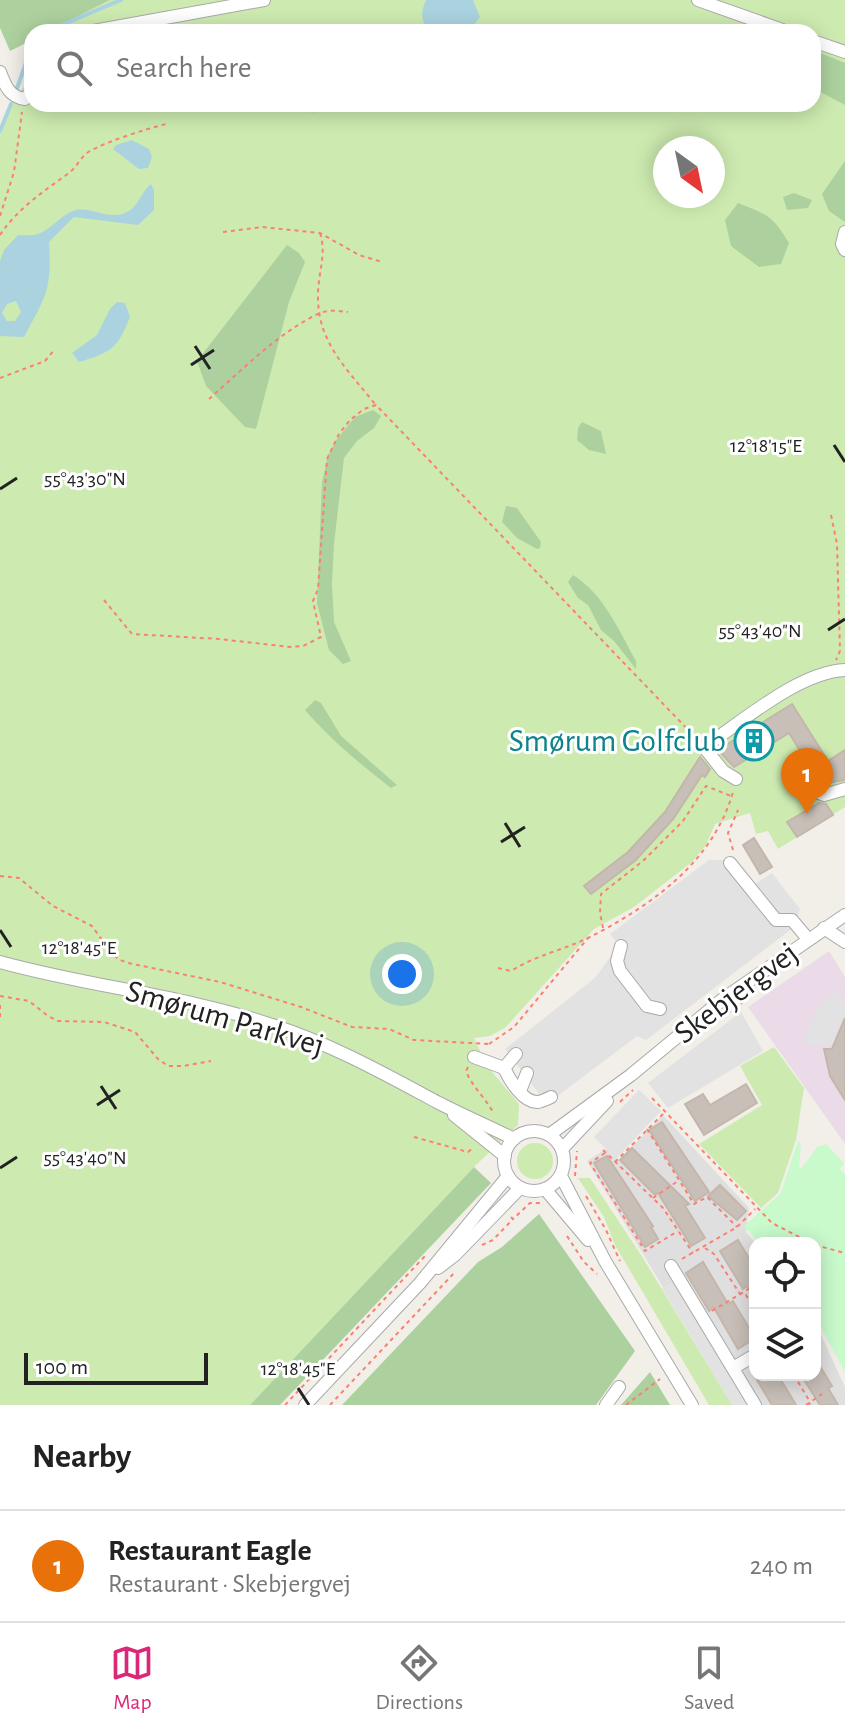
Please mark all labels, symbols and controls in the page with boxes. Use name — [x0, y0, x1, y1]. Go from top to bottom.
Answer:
search box — [24, 24, 821, 112]
icon: search — [52, 46, 96, 90]
text: Search here — [116, 53, 252, 83]
north arrow — [653, 136, 725, 208]
text: 12°18'15"E — [730, 436, 802, 456]
text: 55°43'30"N — [44, 469, 126, 489]
text: 55°43'40"N — [718, 621, 802, 641]
building icon: Smørum Golfclub — [733, 720, 775, 762]
place label: Smørum Golfclub — [509, 725, 726, 757]
pin: 1 — [781, 748, 833, 814]
street label: Skebjergvej — [668, 936, 804, 1050]
text: 12°18'45"E — [42, 938, 117, 958]
your location — [382, 954, 422, 994]
street label: Smørum Parkvej — [122, 974, 328, 1062]
text: 55°43'40"N — [43, 1148, 127, 1168]
map controls — [749, 1237, 821, 1381]
button: locate — [749, 1237, 821, 1309]
button: layers — [749, 1309, 821, 1381]
scale bar — [24, 1349, 208, 1385]
text: 100 m — [36, 1356, 88, 1378]
text: 12°18'45"E — [261, 1359, 336, 1379]
text: Nearby — [32, 1440, 131, 1474]
text: Restaurant Eagle — [108, 1536, 312, 1566]
text: 1 — [53, 1553, 63, 1579]
text: 240 m — [750, 1553, 813, 1579]
text: Restaurant · Skebjergvej — [108, 1571, 351, 1597]
tab: Map — [110, 1641, 154, 1715]
tab: Directions — [375, 1641, 463, 1715]
tab: Saved — [684, 1641, 734, 1715]

